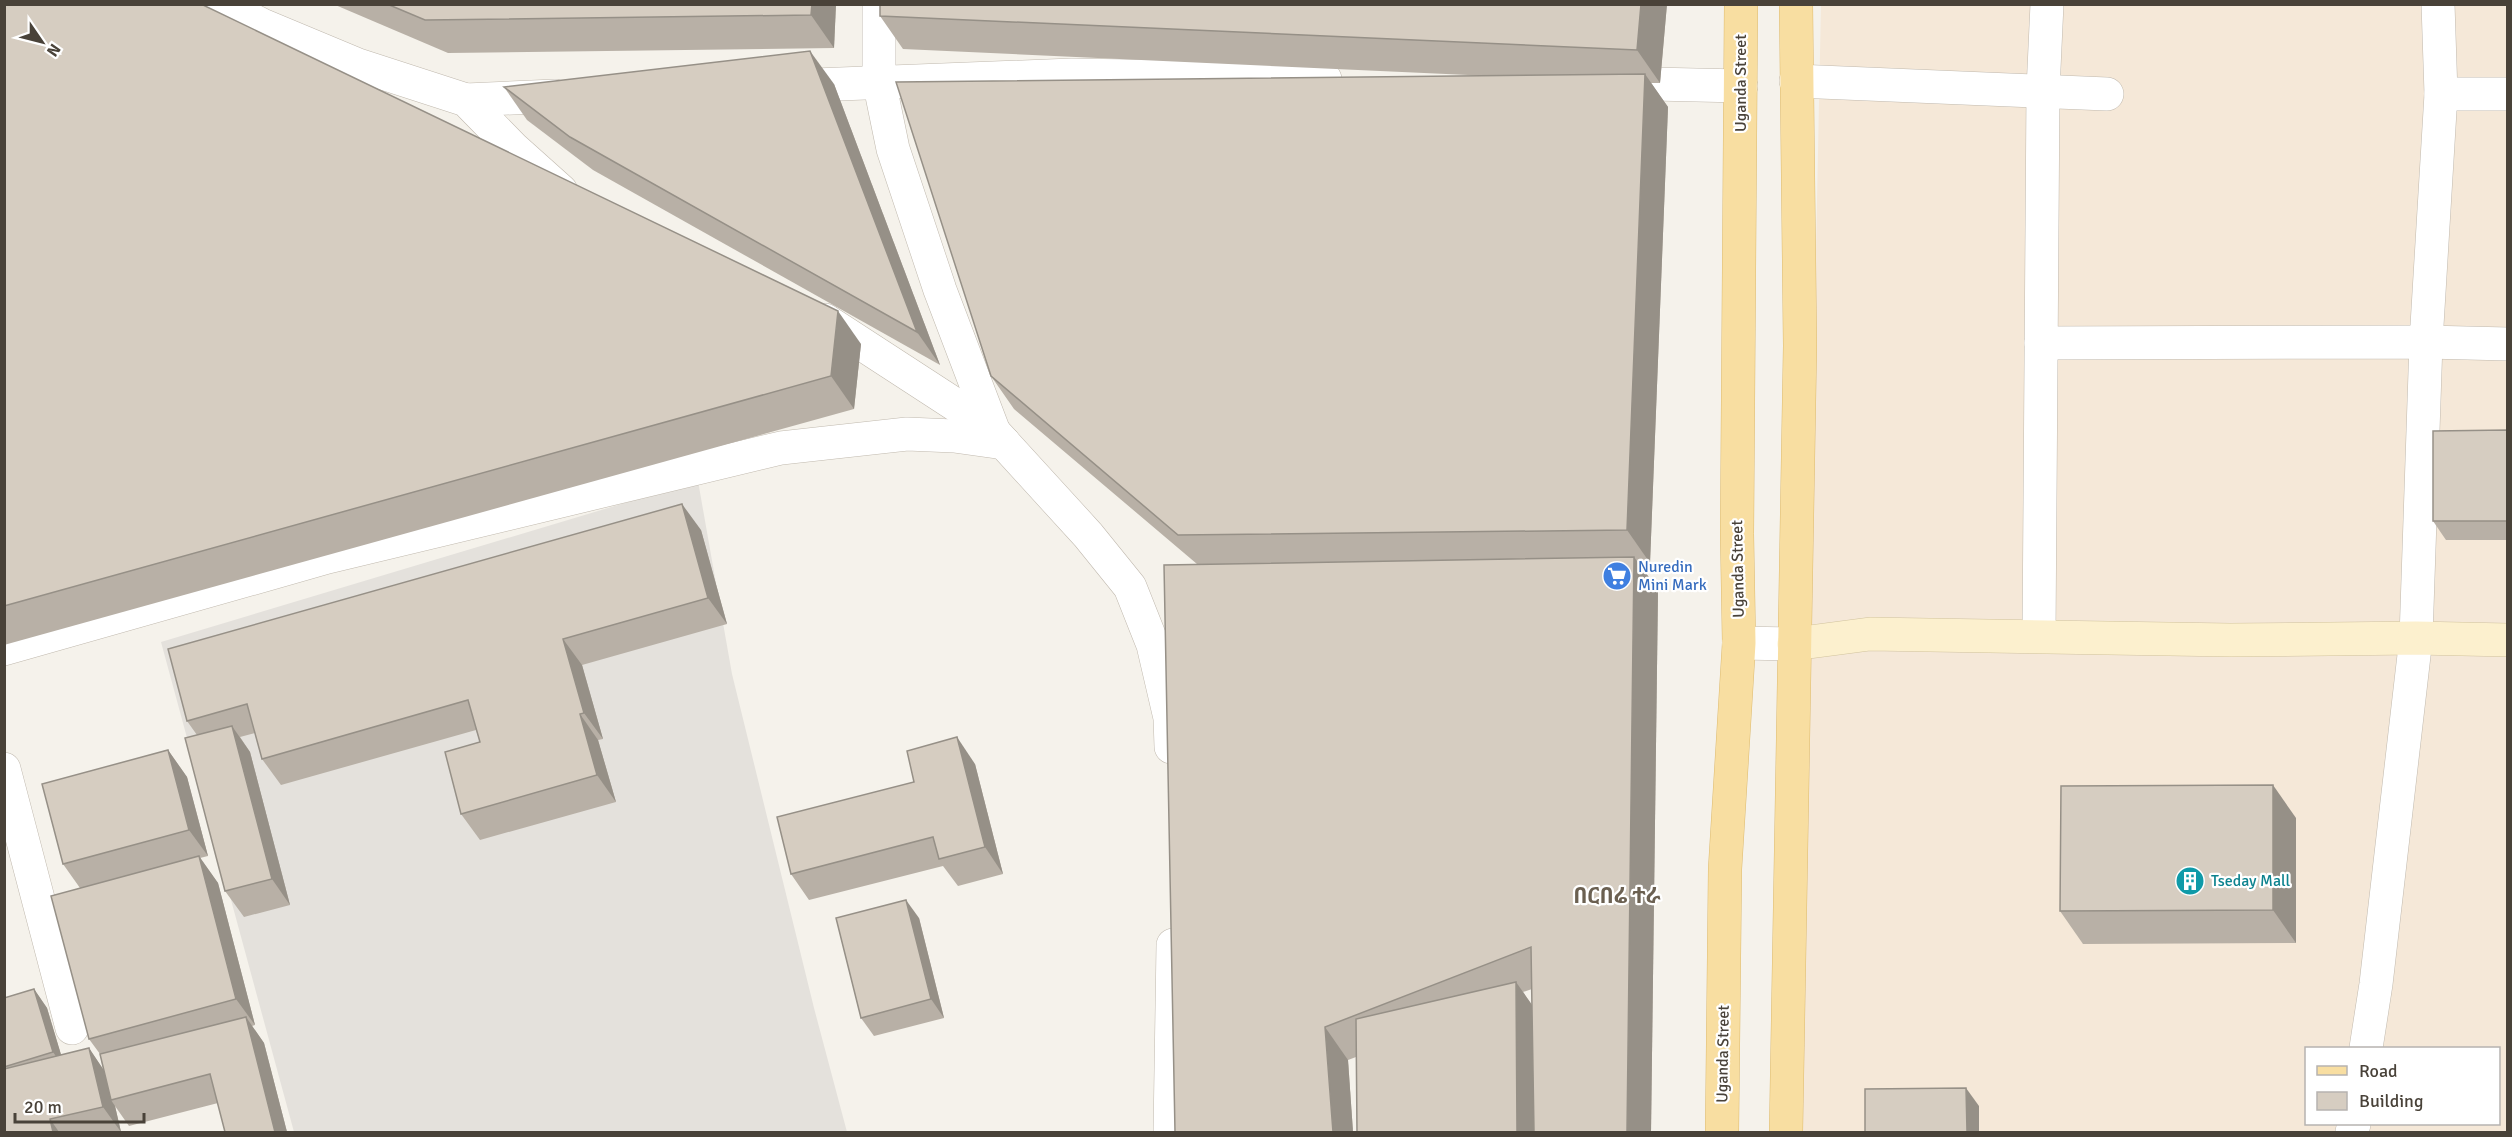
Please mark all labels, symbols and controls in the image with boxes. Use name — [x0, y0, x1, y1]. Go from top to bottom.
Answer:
north arrow — [12, 12, 72, 72]
street label: Uganda Street — [1731, 34, 1751, 132]
text: N — [42, 40, 65, 60]
street label: Uganda Street — [1727, 520, 1749, 618]
place label: Nuredin Mini Mark — [1638, 557, 1707, 595]
supermarket icon: Nuredin Mini Mark — [1601, 560, 1633, 592]
building icon: Tseday Mall — [2174, 865, 2206, 897]
place label: Tseday Mall — [2211, 871, 2291, 891]
district label: በርበሬ ተራ — [1573, 882, 1661, 909]
street label: Uganda Street — [1712, 1005, 1734, 1103]
legend — [2305, 1047, 2500, 1125]
text: Road — [2359, 1060, 2398, 1082]
scale bar — [15, 1086, 144, 1124]
text: Building — [2359, 1090, 2423, 1112]
text: 20 m — [24, 1096, 62, 1118]

